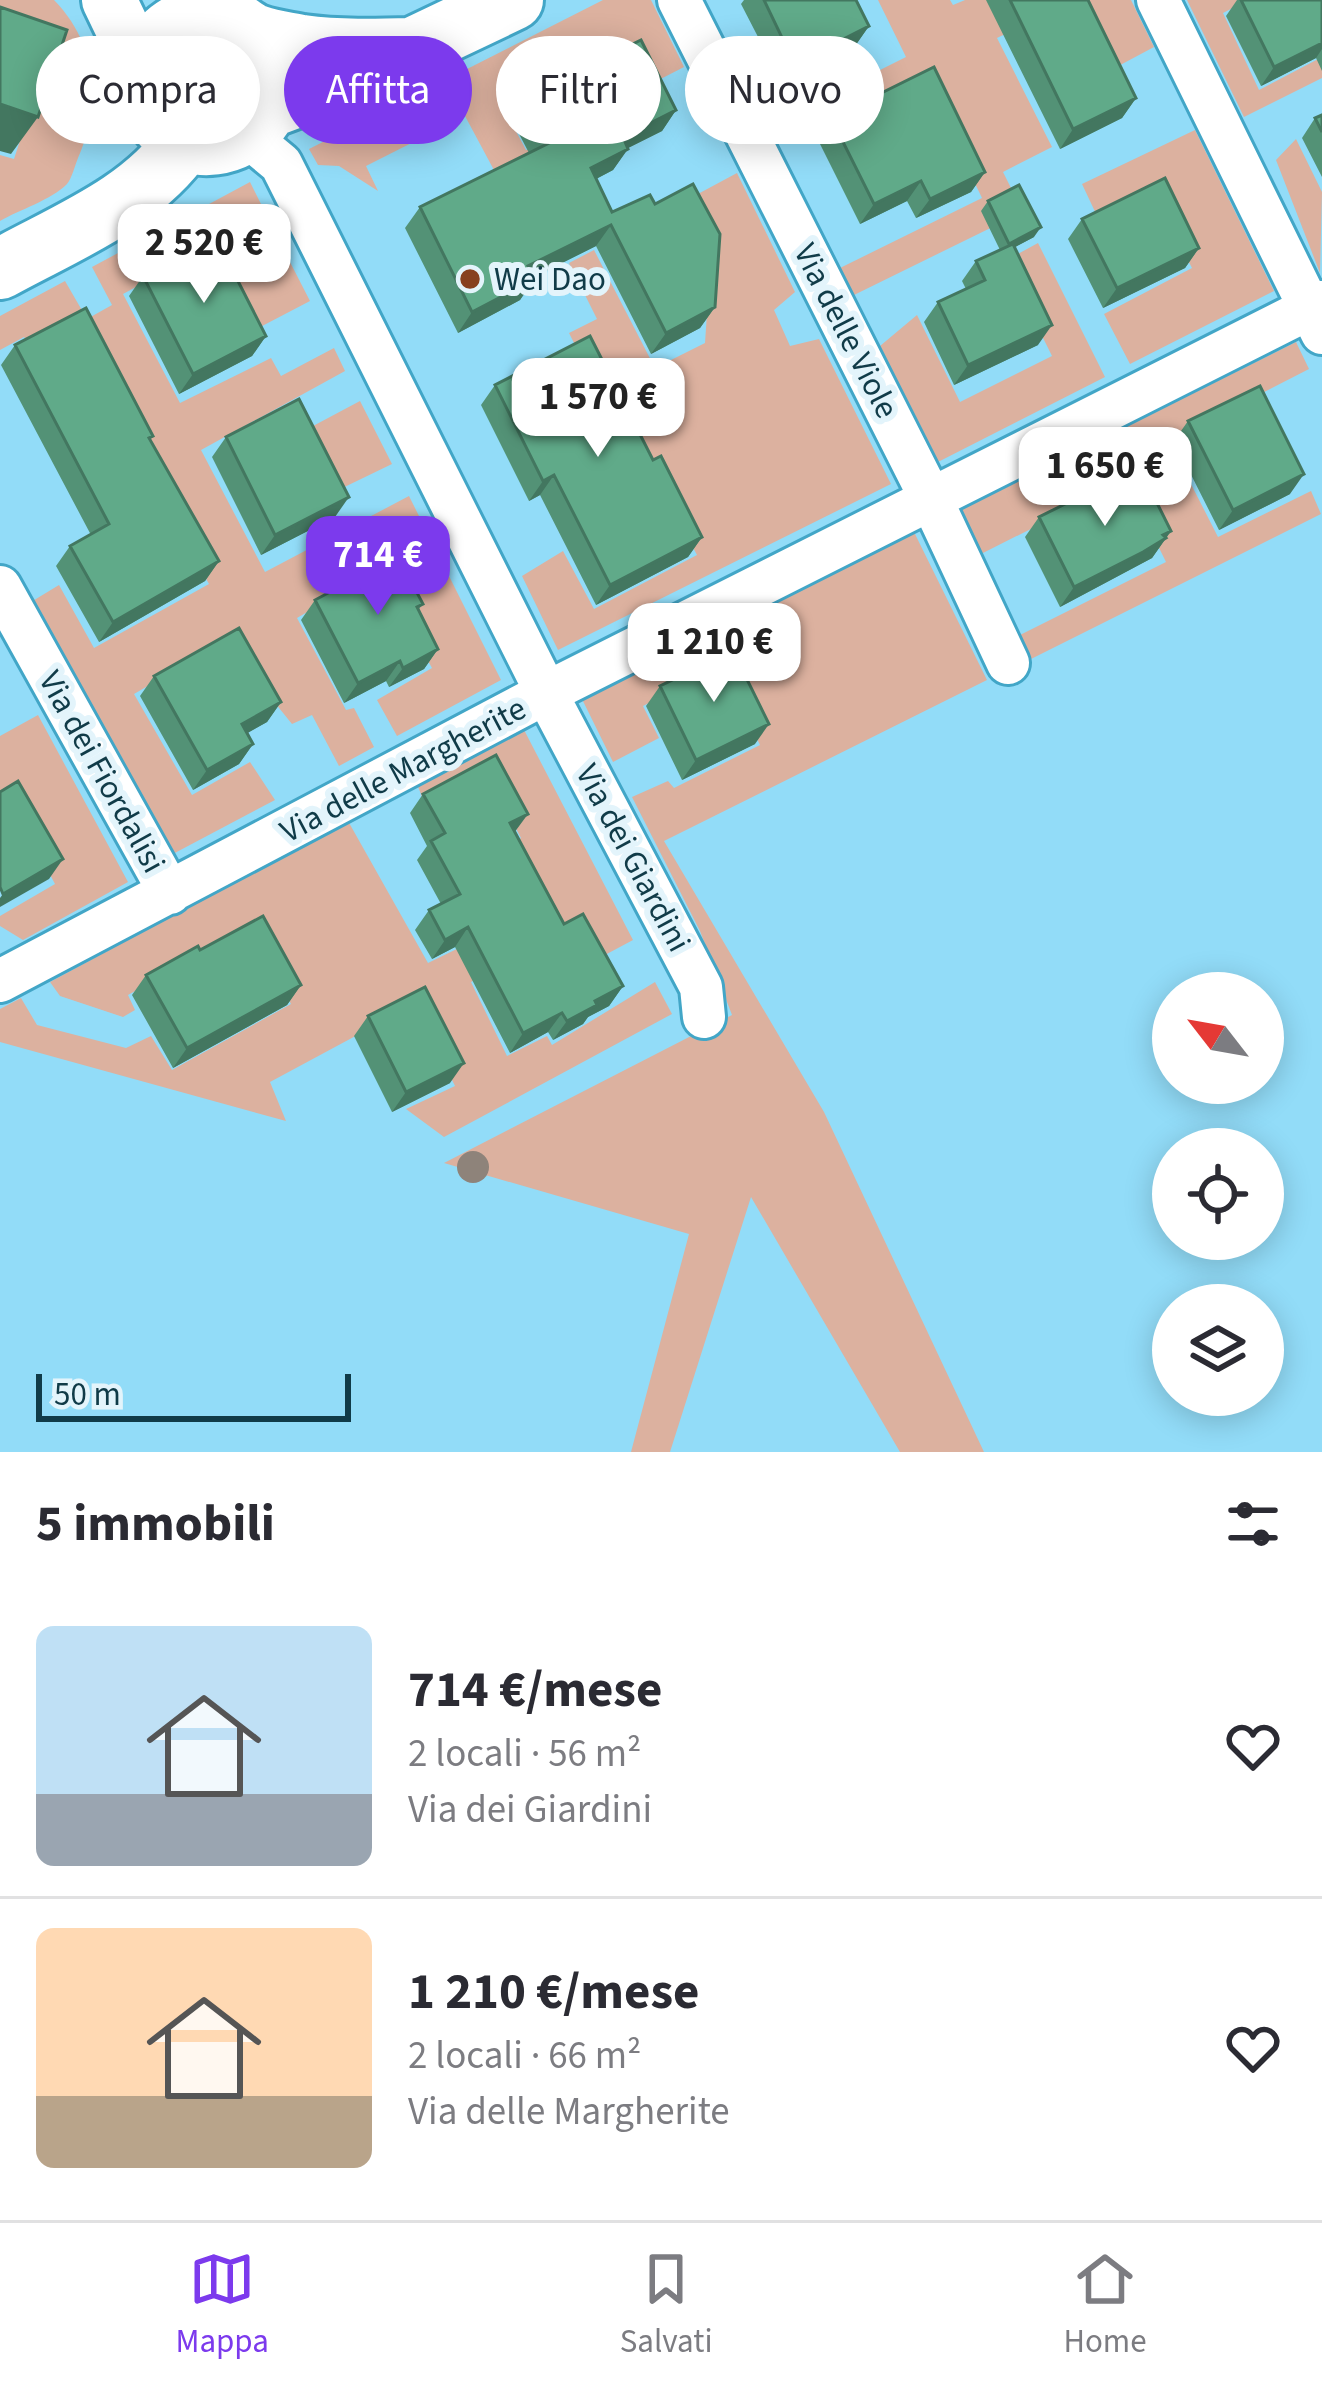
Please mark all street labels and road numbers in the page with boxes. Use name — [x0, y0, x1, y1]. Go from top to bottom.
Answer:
street label: Via delle Viole — [782, 235, 910, 427]
street label: Via dei Fiordalisi — [27, 662, 177, 882]
street label: Via delle Margherite — [272, 685, 534, 855]
street label: Via dei Giardini — [564, 756, 702, 960]

